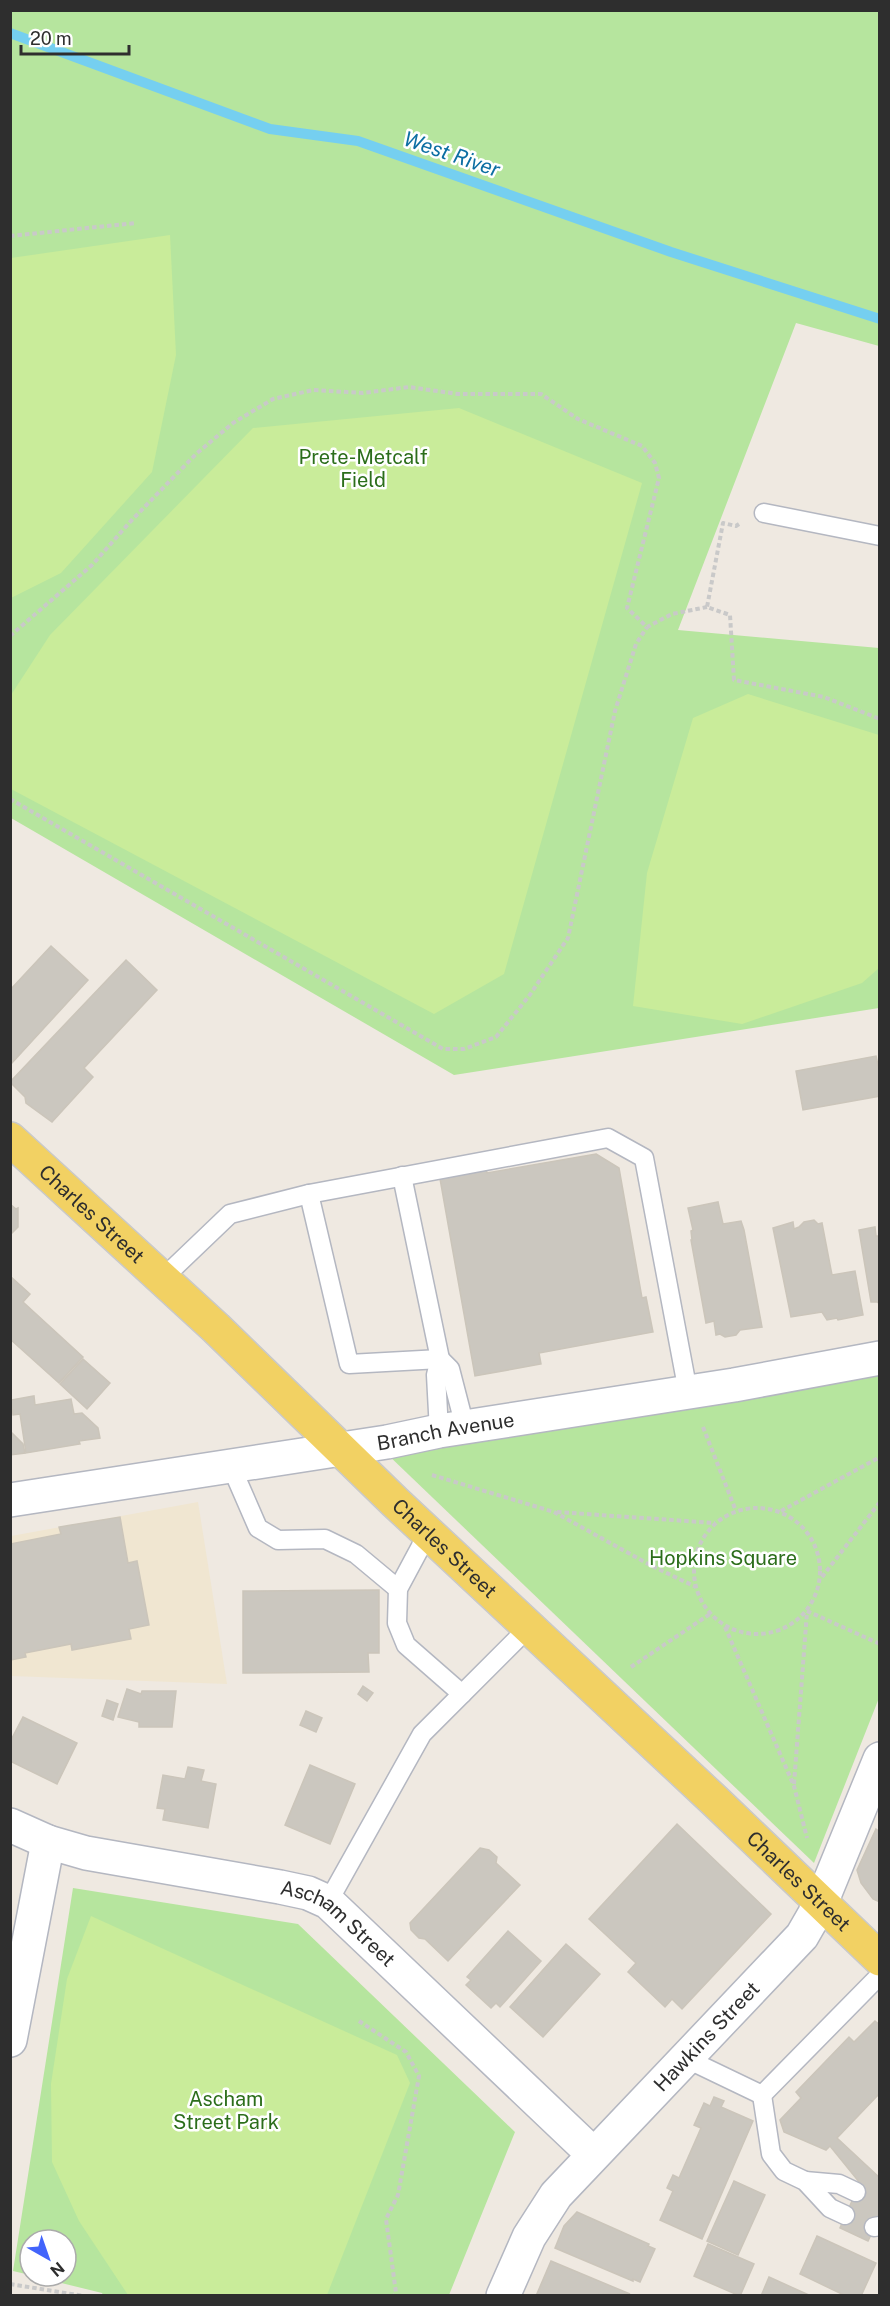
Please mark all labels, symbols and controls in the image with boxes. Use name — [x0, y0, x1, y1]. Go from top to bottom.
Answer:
scale bar — [21, 18, 129, 56]
text: 20 m — [30, 28, 72, 49]
water label: West River — [400, 126, 505, 182]
park label: Prete-Metcalf Field — [298, 445, 428, 492]
street label: Charles Street — [34, 1160, 149, 1268]
street label: Branch Avenue — [375, 1407, 516, 1455]
street label: Charles Street — [387, 1494, 502, 1603]
park label: Hopkins Square — [649, 1546, 797, 1570]
street label: Charles Street — [742, 1826, 856, 1936]
street label: Ascham Street — [278, 1875, 400, 1972]
street label: Hawkins Street — [649, 1976, 764, 2097]
park label: Ascham Street Park — [173, 2087, 279, 2134]
north arrow — [18, 2228, 78, 2288]
text: N — [46, 2258, 68, 2280]

